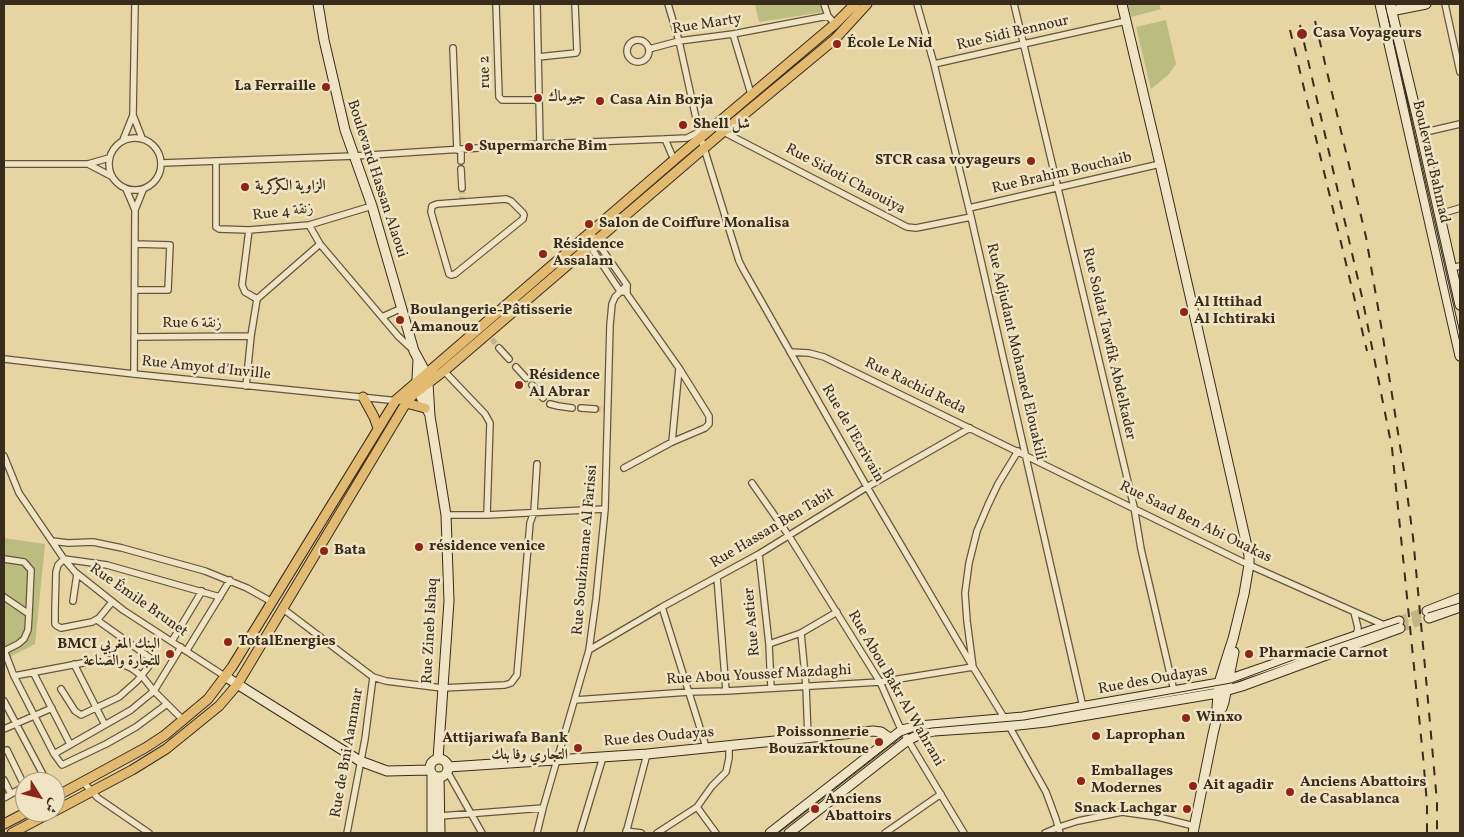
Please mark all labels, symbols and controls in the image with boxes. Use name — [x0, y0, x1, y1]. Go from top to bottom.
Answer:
street label: Rue Marty — [671, 11, 743, 39]
street label: Rue Sidi Bennour — [955, 12, 1071, 56]
place label: Casa Voyageurs — [1313, 25, 1422, 43]
marker: Casa Voyageurs — [1295, 27, 1309, 41]
place label: École Le Nid — [847, 35, 932, 53]
marker: École Le Nid — [831, 38, 843, 50]
street label: rue 2 — [477, 55, 495, 89]
place label: La Ferraille — [234, 78, 316, 96]
marker: La Ferraille — [320, 81, 332, 93]
place label: جيوماك — [548, 89, 586, 107]
marker: جيوماك — [532, 92, 544, 104]
place label: Casa Ain Borja — [610, 92, 713, 110]
marker: Casa Ain Borja — [594, 95, 606, 107]
street label: Boulevard Hassan Alaoui — [342, 98, 410, 260]
street label: Boulevard Bahmad — [1407, 99, 1453, 225]
place label: Shell شل — [693, 116, 750, 134]
marker: Shell شل — [677, 119, 689, 131]
place label: Supermarche Bim — [479, 138, 607, 156]
marker: Supermarche Bim — [463, 141, 475, 153]
street label: Rue Sidoti Chaouiya — [782, 141, 908, 219]
street label: Rue Brahim Bouchaib — [990, 149, 1134, 199]
place label: STCR casa voyageurs — [875, 152, 1021, 170]
marker: STCR casa voyageurs — [1025, 155, 1037, 167]
place label: الزاوية الكركرية — [255, 178, 326, 196]
marker: الزاوية الكركرية — [239, 181, 251, 193]
street label: Rue 4 زنقة — [252, 200, 314, 226]
place label: Salon de Coiffure Monalisa — [599, 215, 790, 233]
marker: Salon de Coiffure Monalisa — [583, 218, 595, 230]
place label: Résidence Assalam — [553, 236, 624, 271]
street label: Rue Adjudant Mohamed Elouakili — [981, 242, 1049, 462]
street label: Rue Soldat Tawfik Abdelkader — [1077, 246, 1139, 442]
marker: Résidence Assalam — [537, 248, 549, 260]
place label: Al Ittihad Al Ichtiraki — [1194, 294, 1276, 329]
place label: Boulangerie-Pâtisserie Amanouz — [410, 302, 572, 337]
marker: Al Ittihad Al Ichtiraki — [1178, 306, 1190, 318]
marker: Boulangerie-Pâtisserie Amanouz — [394, 314, 406, 326]
street label: Rue 6 زنقة — [162, 315, 222, 333]
street label: Rue Amyot d'Inville — [141, 353, 271, 385]
street label: Rue Rachid Reda — [861, 355, 969, 419]
place label: Résidence Al Abrar — [529, 367, 600, 402]
marker: Résidence Al Abrar — [513, 379, 525, 391]
street label: Rue de l'Ecrivain — [817, 382, 887, 486]
street label: Rue Soulzimane Al Farissi — [570, 464, 602, 636]
street label: Rue Saad Ben Abi Ouakas — [1116, 478, 1274, 568]
street label: Rue Hassan Ben Tabit — [708, 485, 838, 573]
place label: résidence venice — [429, 538, 545, 556]
marker: résidence venice — [413, 541, 425, 553]
place label: Bata — [334, 542, 366, 560]
marker: Bata — [318, 545, 330, 557]
street label: Rue Émile Brunet — [85, 560, 191, 642]
street label: Rue Zineb Ishaq — [419, 577, 443, 685]
street label: Rue Astier — [741, 587, 765, 657]
street label: Rue Abou Bakr Al Wahrani — [843, 608, 947, 770]
place label: TotalEnergies — [238, 633, 336, 651]
place label: BMCI البنك المغربي للتجارة والصناعة — [57, 636, 160, 671]
marker: TotalEnergies — [222, 636, 234, 648]
place label: Pharmacie Carnot — [1259, 645, 1388, 663]
marker: BMCI البنك المغربي للتجارة والصناعة — [164, 648, 176, 660]
marker: Pharmacie Carnot — [1243, 648, 1255, 660]
street label: Rue Abou Youssef Mazdaghi — [666, 662, 852, 690]
street label: Rue des Oudayas — [1097, 663, 1209, 699]
street label: Rue de Bni Aammar — [328, 687, 368, 819]
place label: Winxo — [1196, 709, 1242, 727]
marker: Winxo — [1180, 712, 1192, 724]
street label: Rue des Oudayas — [603, 724, 715, 752]
place label: Poissonnerie Bouzarktoune — [769, 724, 869, 759]
place label: Laprophan — [1106, 727, 1185, 745]
place label: Attijariwafa Bank التجاري وفا بنك — [442, 730, 568, 765]
marker: Laprophan — [1090, 730, 1102, 742]
marker: Poissonnerie Bouzarktoune — [873, 736, 885, 748]
marker: Attijariwafa Bank التجاري وفا بنك — [572, 742, 584, 754]
place label: Emballages Modernes — [1091, 763, 1173, 798]
north arrow — [15, 772, 65, 822]
place label: Anciens Abattoirs de Casablanca — [1300, 774, 1426, 809]
marker: Emballages Modernes — [1075, 775, 1087, 787]
place label: Ait agadir — [1203, 777, 1274, 795]
marker: Ait agadir — [1187, 780, 1199, 792]
marker: Anciens Abattoirs de Casablanca — [1284, 786, 1296, 798]
place label: Anciens Abattoirs — [825, 791, 892, 826]
text: ش — [40, 794, 64, 817]
place label: Snack Lachgar — [1074, 800, 1177, 818]
marker: Anciens Abattoirs — [809, 803, 821, 815]
marker: Snack Lachgar — [1181, 803, 1193, 815]

